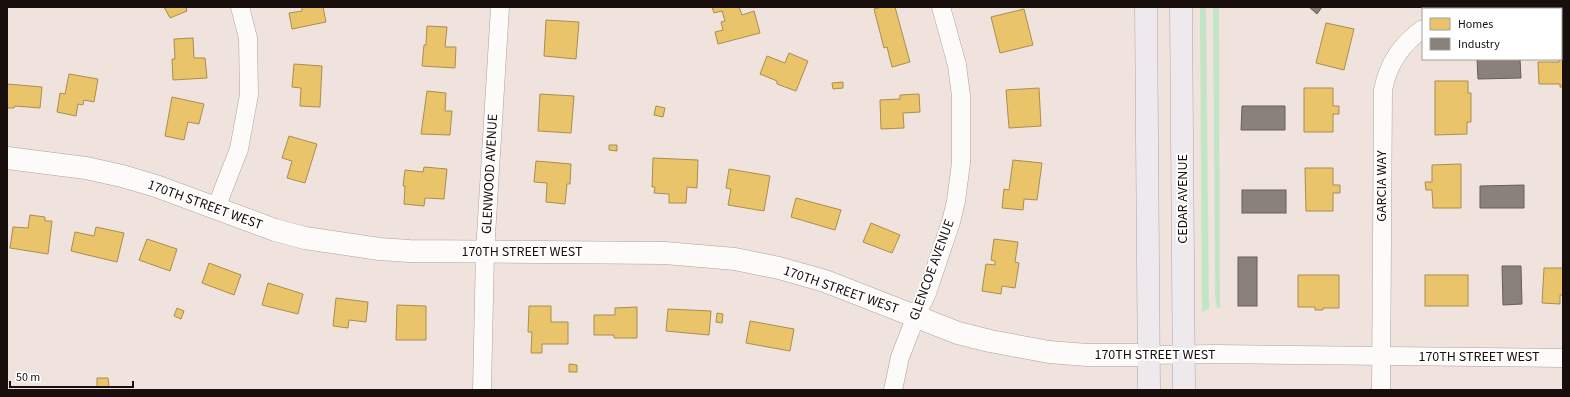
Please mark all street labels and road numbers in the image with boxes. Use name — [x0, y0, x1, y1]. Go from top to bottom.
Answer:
street label: GLENWOOD AVENUE — [477, 113, 503, 235]
street label: GARCIA WAY — [1372, 150, 1392, 222]
street label: CEDAR AVENUE — [1173, 154, 1193, 244]
street label: 170TH STREET WEST — [145, 175, 266, 235]
street label: GLENCOE AVENUE — [904, 217, 960, 323]
street label: 170TH STREET WEST — [461, 242, 583, 262]
street label: 170TH STREET WEST — [780, 261, 902, 319]
street label: 170TH STREET WEST — [1094, 345, 1216, 365]
street label: 170TH STREET WEST — [1418, 347, 1540, 367]

